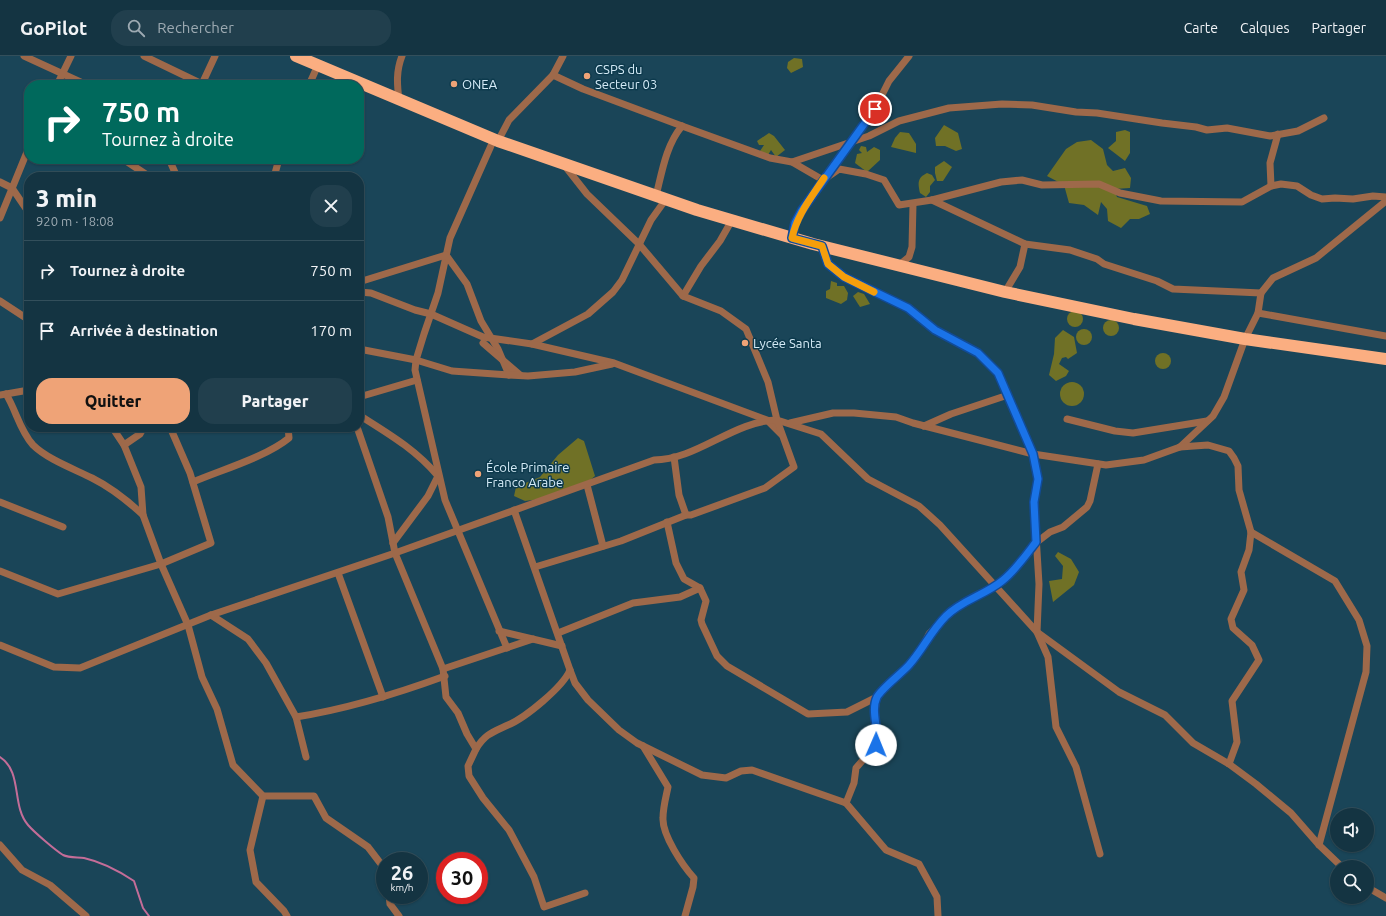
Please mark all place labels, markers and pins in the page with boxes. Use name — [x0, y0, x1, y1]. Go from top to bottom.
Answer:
place label: CSPS du Secteur 03 — [595, 62, 657, 91]
marker: CSPS du Secteur 03 — [582, 71, 592, 81]
place label: ONEA — [462, 77, 498, 91]
marker: ONEA — [449, 79, 459, 89]
pin — [858, 92, 892, 126]
place label: Lycée Santa — [753, 336, 822, 350]
marker: Lycée Santa — [740, 338, 750, 348]
place label: École Primaire Franco Arabe — [486, 459, 569, 489]
marker: École Primaire Franco Arabe — [473, 469, 483, 479]

